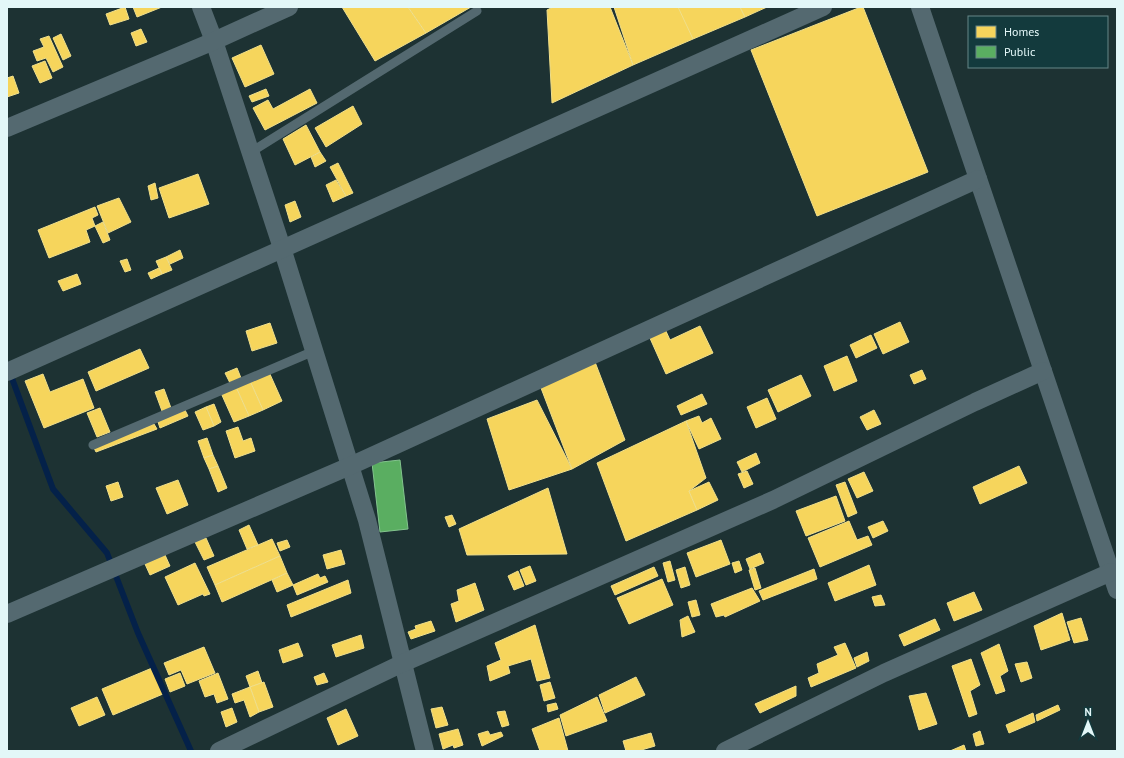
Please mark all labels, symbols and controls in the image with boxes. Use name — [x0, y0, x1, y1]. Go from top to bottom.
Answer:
legend — [968, 16, 1108, 68]
text: Homes — [1004, 24, 1039, 39]
text: Public — [1004, 44, 1036, 59]
north arrow — [1068, 702, 1108, 742]
text: N — [1084, 705, 1092, 719]

